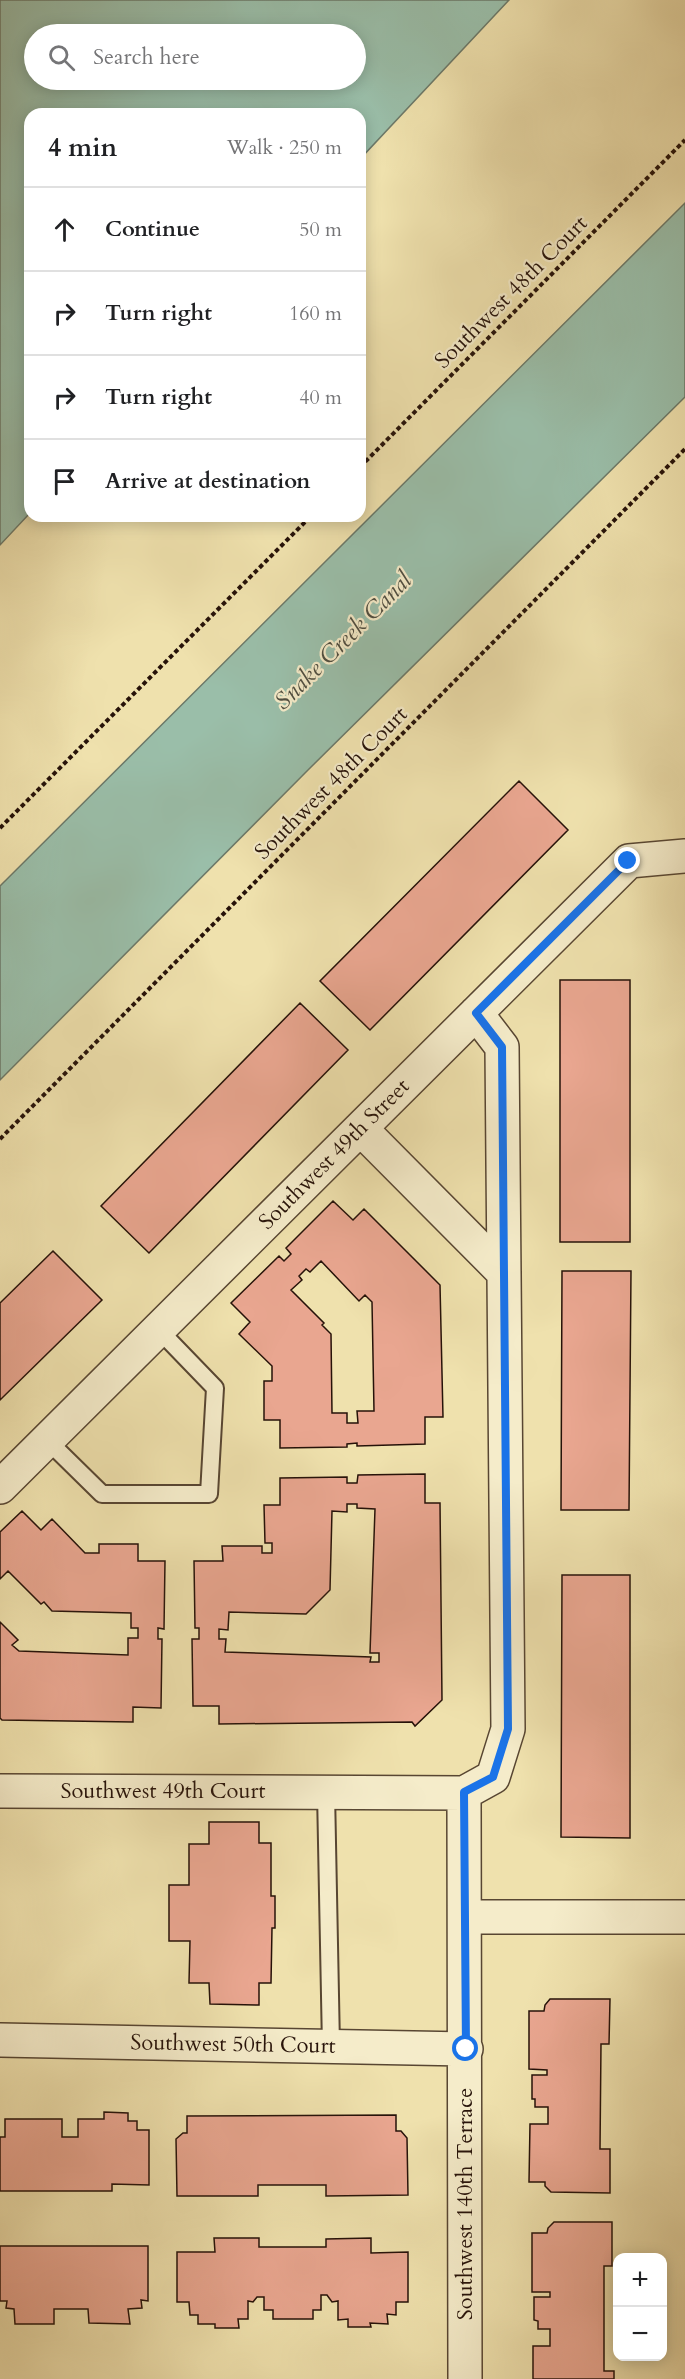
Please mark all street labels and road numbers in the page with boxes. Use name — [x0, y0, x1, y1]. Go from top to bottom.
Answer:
street label: Southwest 48th Court — [428, 209, 594, 375]
street label: Southwest 48th Court — [248, 700, 414, 866]
street label: Southwest 49th Street — [252, 1072, 416, 1236]
street label: Southwest 49th Court — [60, 1776, 266, 1806]
street label: Southwest 50th Court — [130, 2027, 336, 2061]
street label: Southwest 140th Terrace — [450, 2088, 480, 2320]

